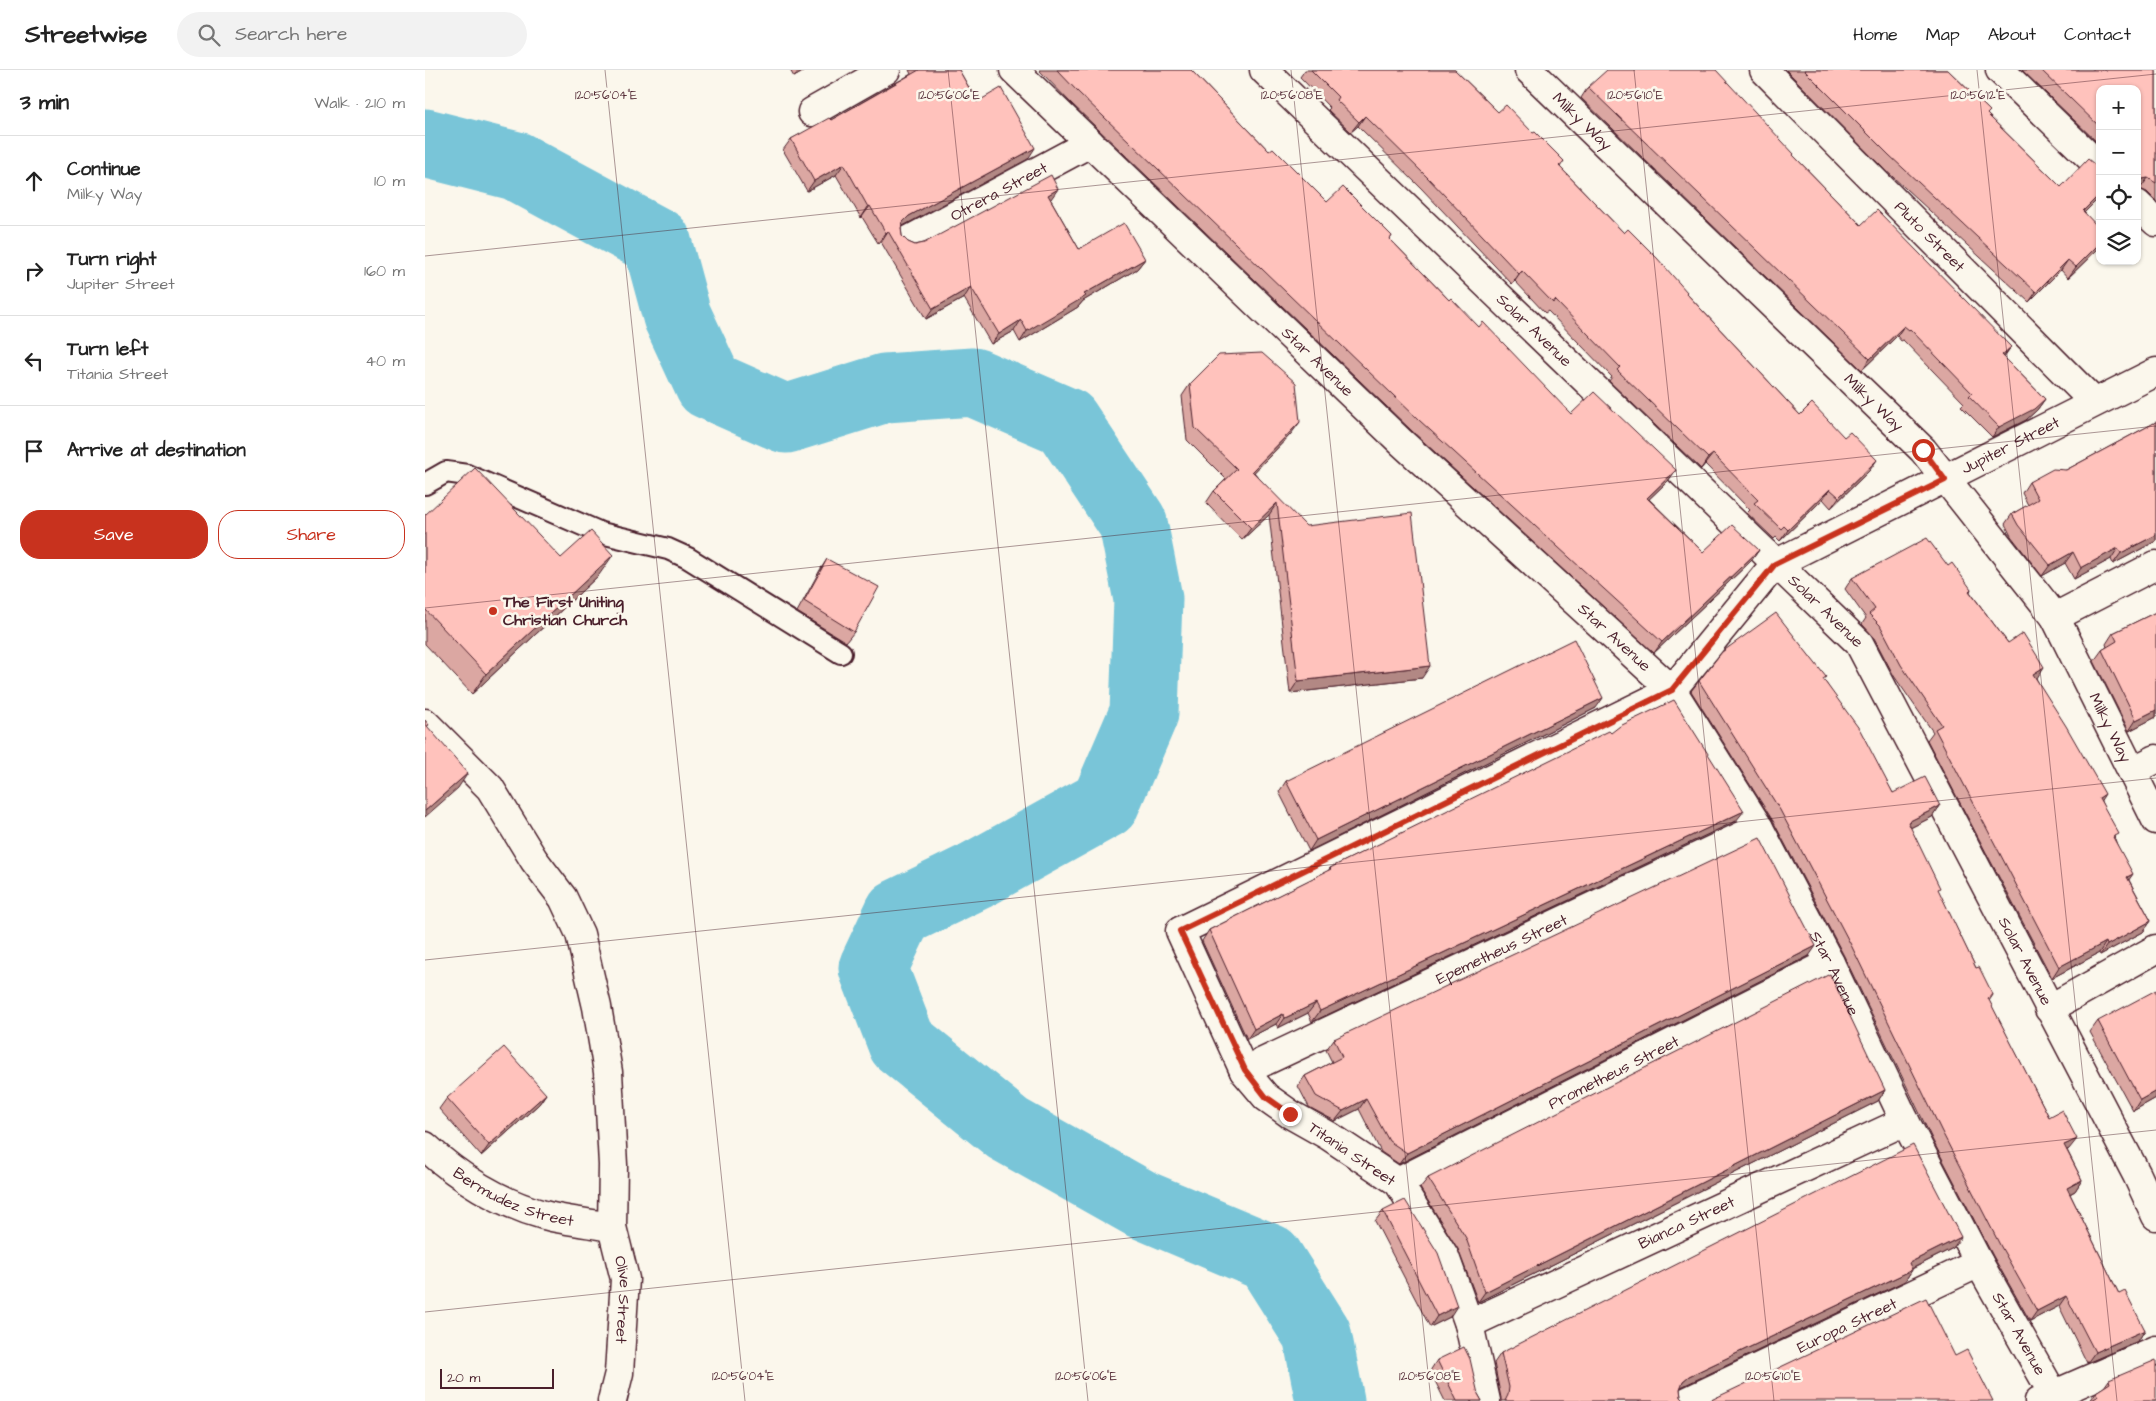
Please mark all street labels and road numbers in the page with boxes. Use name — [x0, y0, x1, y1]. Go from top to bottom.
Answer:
street label: Milky Way — [1548, 87, 1617, 156]
street label: Otrera Street — [946, 157, 1052, 227]
street label: Pluto Street — [1889, 196, 1970, 277]
street label: Solar Avenue — [1491, 289, 1577, 372]
street label: Star Avenue — [1277, 322, 1359, 402]
street label: Milky Way — [1839, 369, 1909, 437]
street label: Jupiter Street — [1958, 411, 2064, 479]
street label: Solar Avenue — [1783, 569, 1869, 653]
street label: Star Avenue — [1573, 598, 1656, 677]
street label: Milky Way — [2084, 689, 2137, 767]
street label: Epemetheus Street — [1432, 909, 1572, 990]
street label: Solar Avenue — [1993, 913, 2058, 1010]
street label: Star Avenue — [1804, 927, 1865, 1020]
street label: Prometheus Street — [1545, 1030, 1684, 1115]
street label: Titania Street — [1304, 1117, 1401, 1192]
street label: Bermudez Street — [449, 1162, 576, 1232]
street label: Bianca Street — [1635, 1191, 1739, 1255]
street label: Olive Street — [609, 1253, 636, 1345]
street label: Star Avenue — [1987, 1288, 2051, 1379]
street label: Europa Street — [1793, 1292, 1901, 1359]

